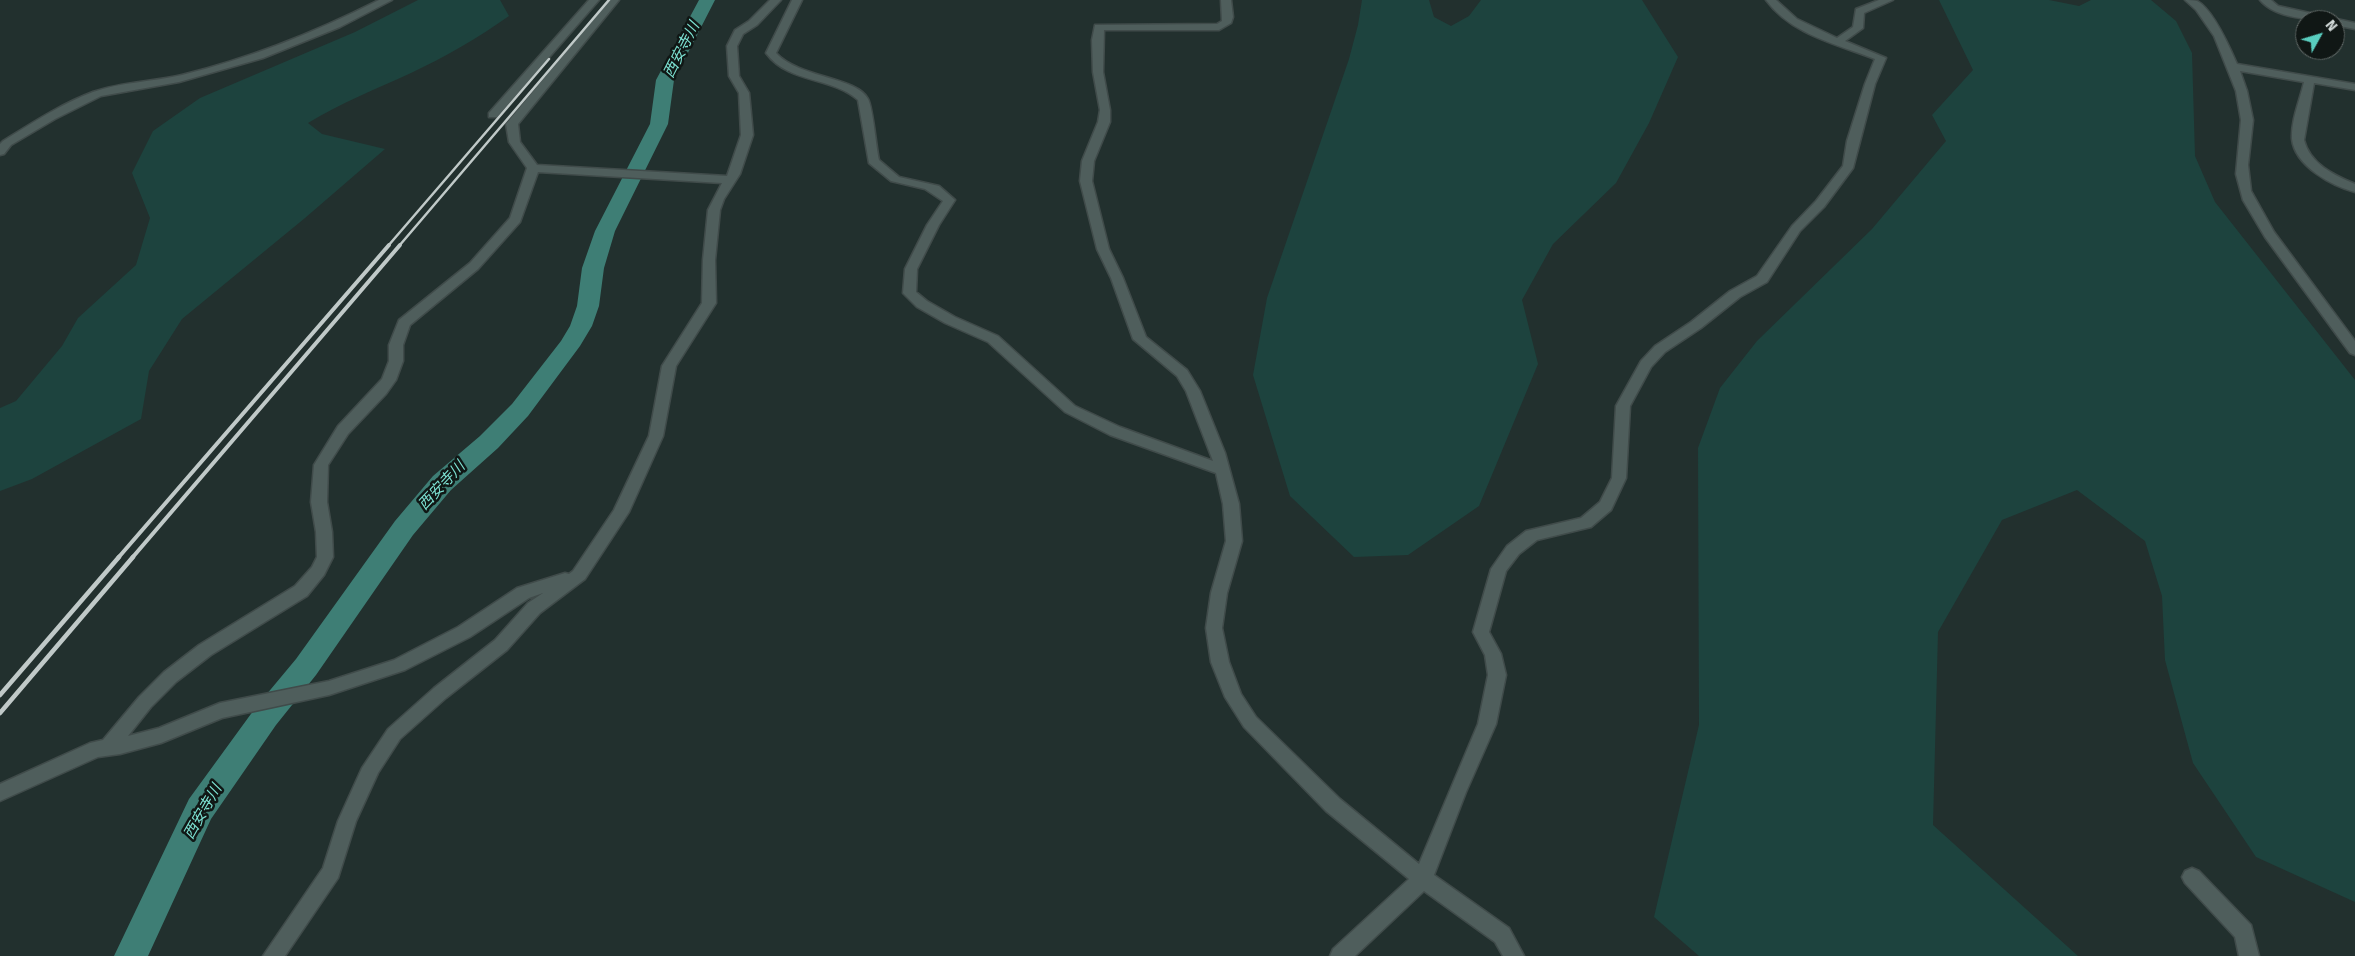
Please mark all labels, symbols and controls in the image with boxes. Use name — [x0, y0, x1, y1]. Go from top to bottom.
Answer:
north arrow — [2295, 10, 2345, 60]
text: N — [2322, 17, 2341, 35]
water label: 西安寺川 — [660, 19, 704, 81]
water label: 西安寺川 — [415, 458, 469, 514]
water label: 西安寺川 — [180, 782, 226, 842]

